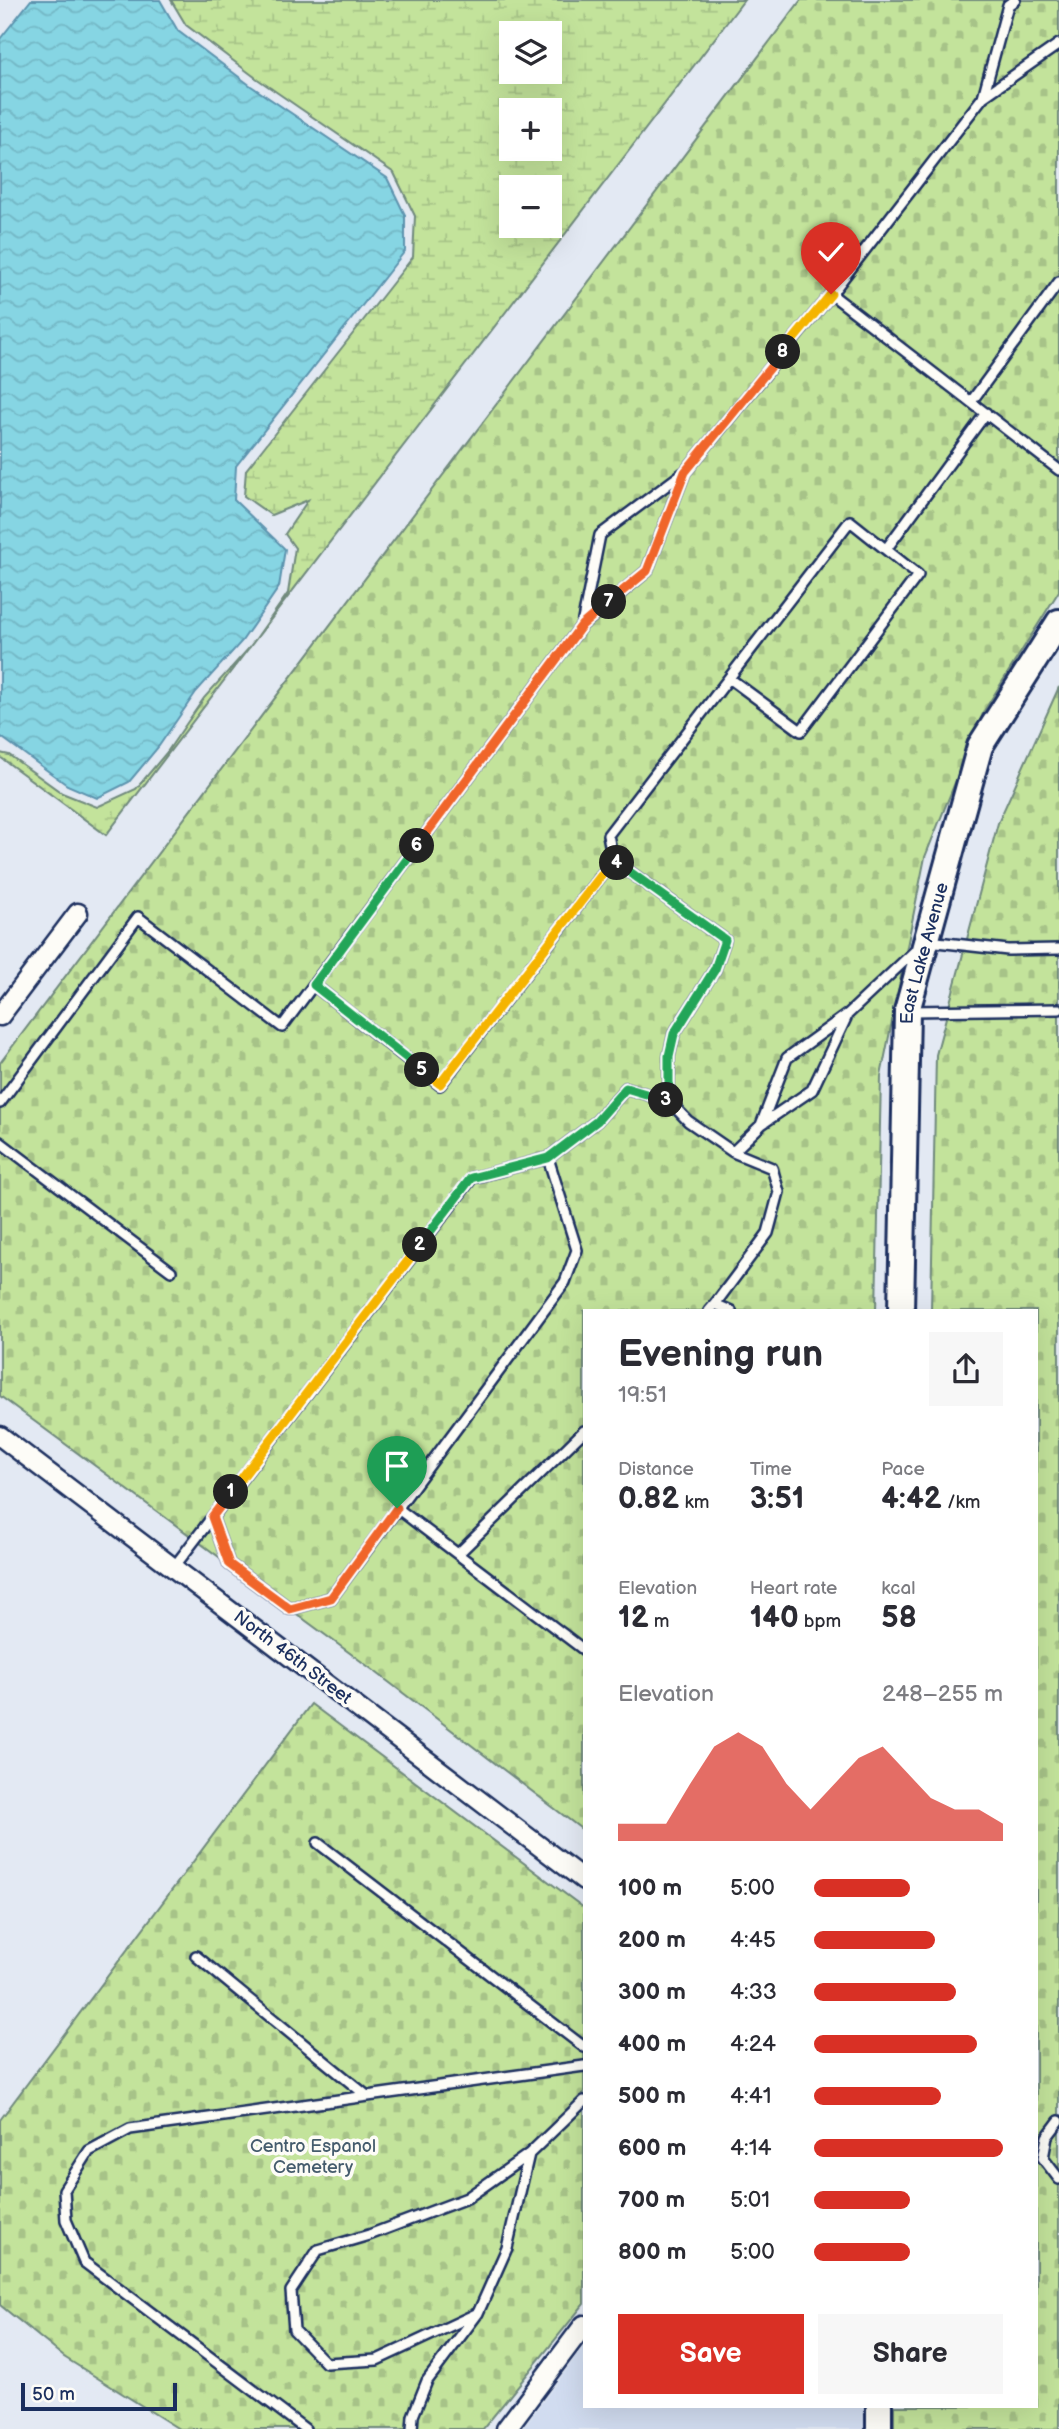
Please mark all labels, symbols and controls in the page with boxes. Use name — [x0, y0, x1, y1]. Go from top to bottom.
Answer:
map controls — [499, 21, 562, 238]
button: layers — [499, 21, 562, 84]
button: + — [499, 98, 562, 161]
button: − — [499, 175, 562, 238]
pin — [801, 222, 861, 294]
icon: check — [812, 233, 850, 271]
pin: 8 — [766, 334, 800, 370]
text: 8 — [777, 340, 788, 363]
pin: 7 — [592, 584, 626, 620]
text: 7 — [603, 590, 614, 613]
pin: 6 — [400, 828, 434, 864]
text: 6 — [411, 834, 422, 857]
pin: 4 — [600, 846, 634, 880]
text: 4 — [611, 851, 622, 874]
street label: East Lake Avenue — [897, 880, 953, 1024]
pin: 5 — [404, 1052, 440, 1088]
text: 5 — [416, 1058, 427, 1081]
pin: 3 — [648, 1082, 684, 1118]
text: 3 — [660, 1088, 671, 1111]
pin: 2 — [402, 1228, 438, 1262]
text: 2 — [414, 1233, 425, 1256]
text: Evening run — [618, 1332, 823, 1377]
button: share — [929, 1332, 1003, 1406]
text: 19:51 — [618, 1381, 667, 1409]
pin — [367, 1436, 427, 1508]
icon: arrive — [378, 1447, 416, 1485]
text: Distance — [618, 1458, 694, 1481]
text: Time — [750, 1458, 792, 1481]
text: Pace — [881, 1458, 925, 1481]
pin: 1 — [214, 1474, 248, 1510]
text: 1 — [227, 1480, 235, 1503]
text: 0.82 — [618, 1481, 679, 1517]
text: 3:51 — [750, 1481, 804, 1517]
text: 4:42 — [881, 1481, 942, 1517]
text: km — [679, 1491, 709, 1514]
text: /km — [942, 1491, 981, 1514]
text: Elevation — [618, 1577, 697, 1600]
text: Heart rate — [750, 1577, 837, 1600]
text: kcal — [881, 1577, 915, 1600]
text: 12 — [618, 1600, 649, 1636]
text: 140 — [750, 1600, 799, 1636]
text: 58 — [881, 1600, 917, 1636]
street label: North 46th Street — [230, 1606, 356, 1709]
text: m — [649, 1610, 669, 1633]
text: bpm — [799, 1610, 841, 1633]
text: Elevation — [618, 1680, 714, 1708]
text: 248–255 m — [882, 1680, 1003, 1708]
text: 100 m — [618, 1874, 682, 1902]
text: 5:00 — [730, 1874, 775, 1902]
text: 200 m — [618, 1926, 686, 1954]
text: 4:45 — [730, 1926, 776, 1954]
text: 300 m — [618, 1978, 686, 2006]
text: 4:33 — [730, 1978, 777, 2006]
text: 400 m — [618, 2030, 686, 2058]
text: 4:24 — [730, 2030, 776, 2058]
text: 500 m — [618, 2082, 686, 2110]
text: 4:41 — [730, 2082, 772, 2110]
text: 600 m — [618, 2134, 686, 2162]
text: 4:14 — [730, 2134, 772, 2162]
park label: Centro Espanol Cemetery — [250, 2136, 376, 2178]
text: 700 m — [618, 2186, 685, 2214]
text: 5:01 — [730, 2186, 770, 2214]
text: 800 m — [618, 2238, 686, 2266]
text: 5:00 — [730, 2238, 775, 2266]
button: Save — [618, 2314, 804, 2394]
button: Share — [818, 2314, 1003, 2394]
scale bar — [21, 2380, 177, 2412]
text: 50 m — [32, 2383, 75, 2406]

